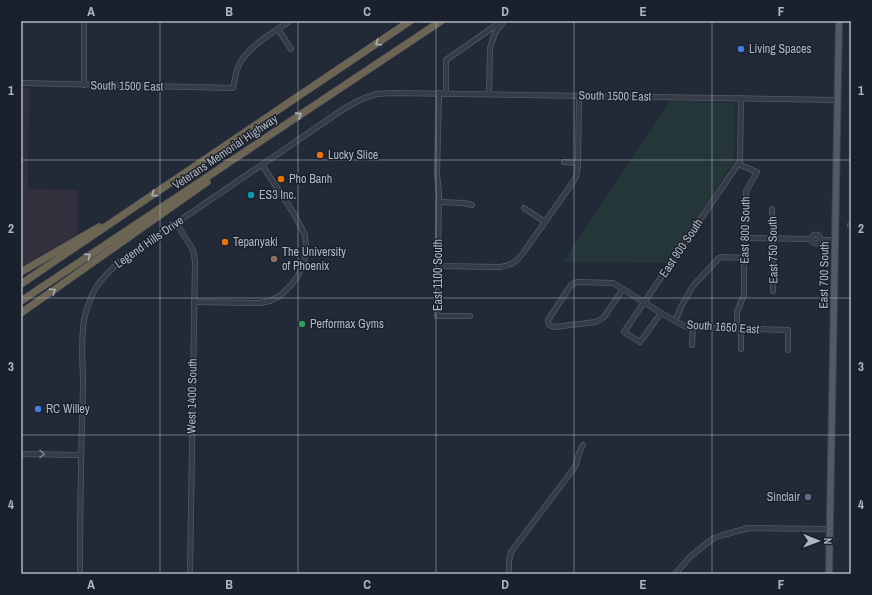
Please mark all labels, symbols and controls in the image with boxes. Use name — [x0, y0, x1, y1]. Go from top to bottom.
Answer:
text: A — [87, 3, 95, 20]
text: B — [225, 3, 233, 20]
text: C — [363, 3, 371, 20]
text: D — [501, 3, 509, 20]
text: E — [639, 3, 647, 20]
text: F — [778, 3, 785, 20]
one-way arrow — [375, 38, 382, 45]
place label: Living Spaces — [749, 41, 811, 57]
marker: Living Spaces — [736, 44, 746, 54]
street label: South 1500 East — [90, 77, 164, 95]
text: 1 — [8, 82, 14, 99]
text: 1 — [858, 82, 864, 99]
street label: South 1500 East — [578, 87, 652, 105]
street label: Veterans Memorial Highway — [169, 111, 281, 193]
one-way arrow — [295, 112, 302, 120]
place label: Lucky Slice — [328, 147, 378, 163]
marker: Lucky Slice — [315, 150, 325, 160]
place label: Pho Banh — [289, 171, 332, 187]
marker: Pho Banh — [276, 174, 286, 184]
place label: ES3 Inc. — [259, 187, 296, 203]
one-way arrow — [152, 189, 159, 196]
marker: ES3 Inc. — [246, 190, 256, 200]
street label: East 800 South — [736, 196, 754, 264]
street label: Legend Hills Drive — [111, 212, 187, 272]
street label: East 900 South — [656, 216, 706, 280]
street label: East 750 South — [764, 216, 782, 284]
text: 2 — [8, 220, 14, 237]
text: 2 — [858, 220, 864, 237]
place label: Tepanyaki — [233, 234, 278, 250]
marker: Tepanyaki — [220, 237, 230, 247]
street label: East 1100 South — [430, 239, 446, 311]
street label: East 700 South — [815, 241, 833, 309]
place label: The University of Phoenix — [282, 244, 346, 274]
one-way arrow — [84, 254, 91, 261]
marker: The University of Phoenix — [269, 254, 279, 264]
one-way arrow — [49, 288, 56, 296]
place label: Performax Gyms — [310, 316, 384, 332]
street label: South 1650 East — [686, 316, 760, 338]
marker: Performax Gyms — [297, 319, 307, 329]
text: 3 — [8, 358, 14, 375]
street label: West 1400 South — [183, 358, 201, 434]
text: 3 — [858, 358, 864, 375]
place label: RC Willey — [46, 401, 90, 417]
marker: RC Willey — [33, 404, 43, 414]
one-way arrow — [39, 450, 45, 458]
place label: Sinclair — [767, 489, 801, 505]
marker: Sinclair — [803, 492, 813, 502]
text: 4 — [8, 496, 14, 513]
text: 4 — [858, 496, 864, 513]
north arrow — [798, 521, 838, 561]
text: N — [821, 538, 835, 545]
text: A — [87, 576, 95, 593]
text: B — [225, 576, 233, 593]
text: C — [363, 576, 371, 593]
text: D — [501, 576, 509, 593]
text: E — [639, 576, 647, 593]
text: F — [778, 576, 785, 593]

